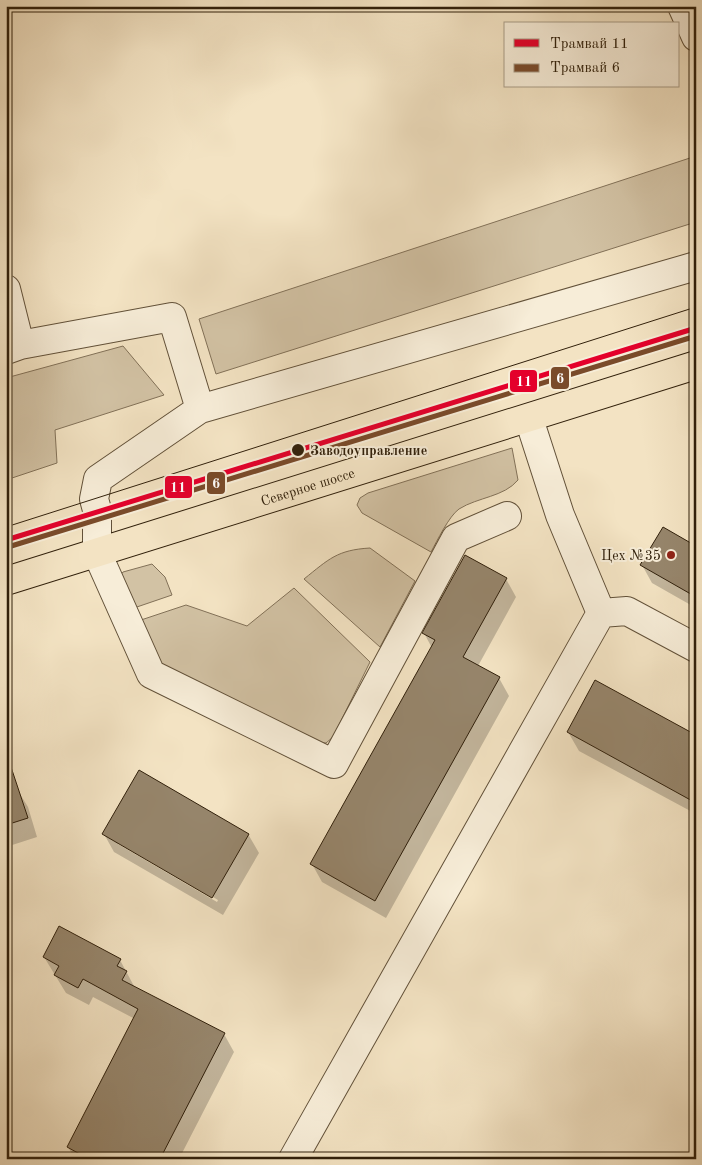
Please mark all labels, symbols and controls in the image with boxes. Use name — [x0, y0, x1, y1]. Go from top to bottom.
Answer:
legend — [504, 22, 680, 88]
text: Трамвай 11 — [550, 37, 629, 52]
text: Трамвай 6 — [550, 61, 620, 76]
line badge: 6 — [550, 366, 570, 390]
line badge: 11 — [509, 369, 538, 393]
text: 6 — [556, 372, 564, 386]
text: 11 — [516, 375, 532, 389]
marker: Заводоуправление — [290, 442, 306, 458]
place label: Заводоуправление — [310, 444, 427, 458]
street label: Северное шоссе — [259, 466, 357, 509]
line badge: 6 — [206, 471, 226, 495]
line badge: 11 — [164, 475, 193, 499]
text: 6 — [212, 477, 220, 491]
text: 11 — [170, 481, 186, 495]
place label: Цех №35 — [601, 549, 661, 563]
marker: Цех №35 — [665, 549, 677, 561]

